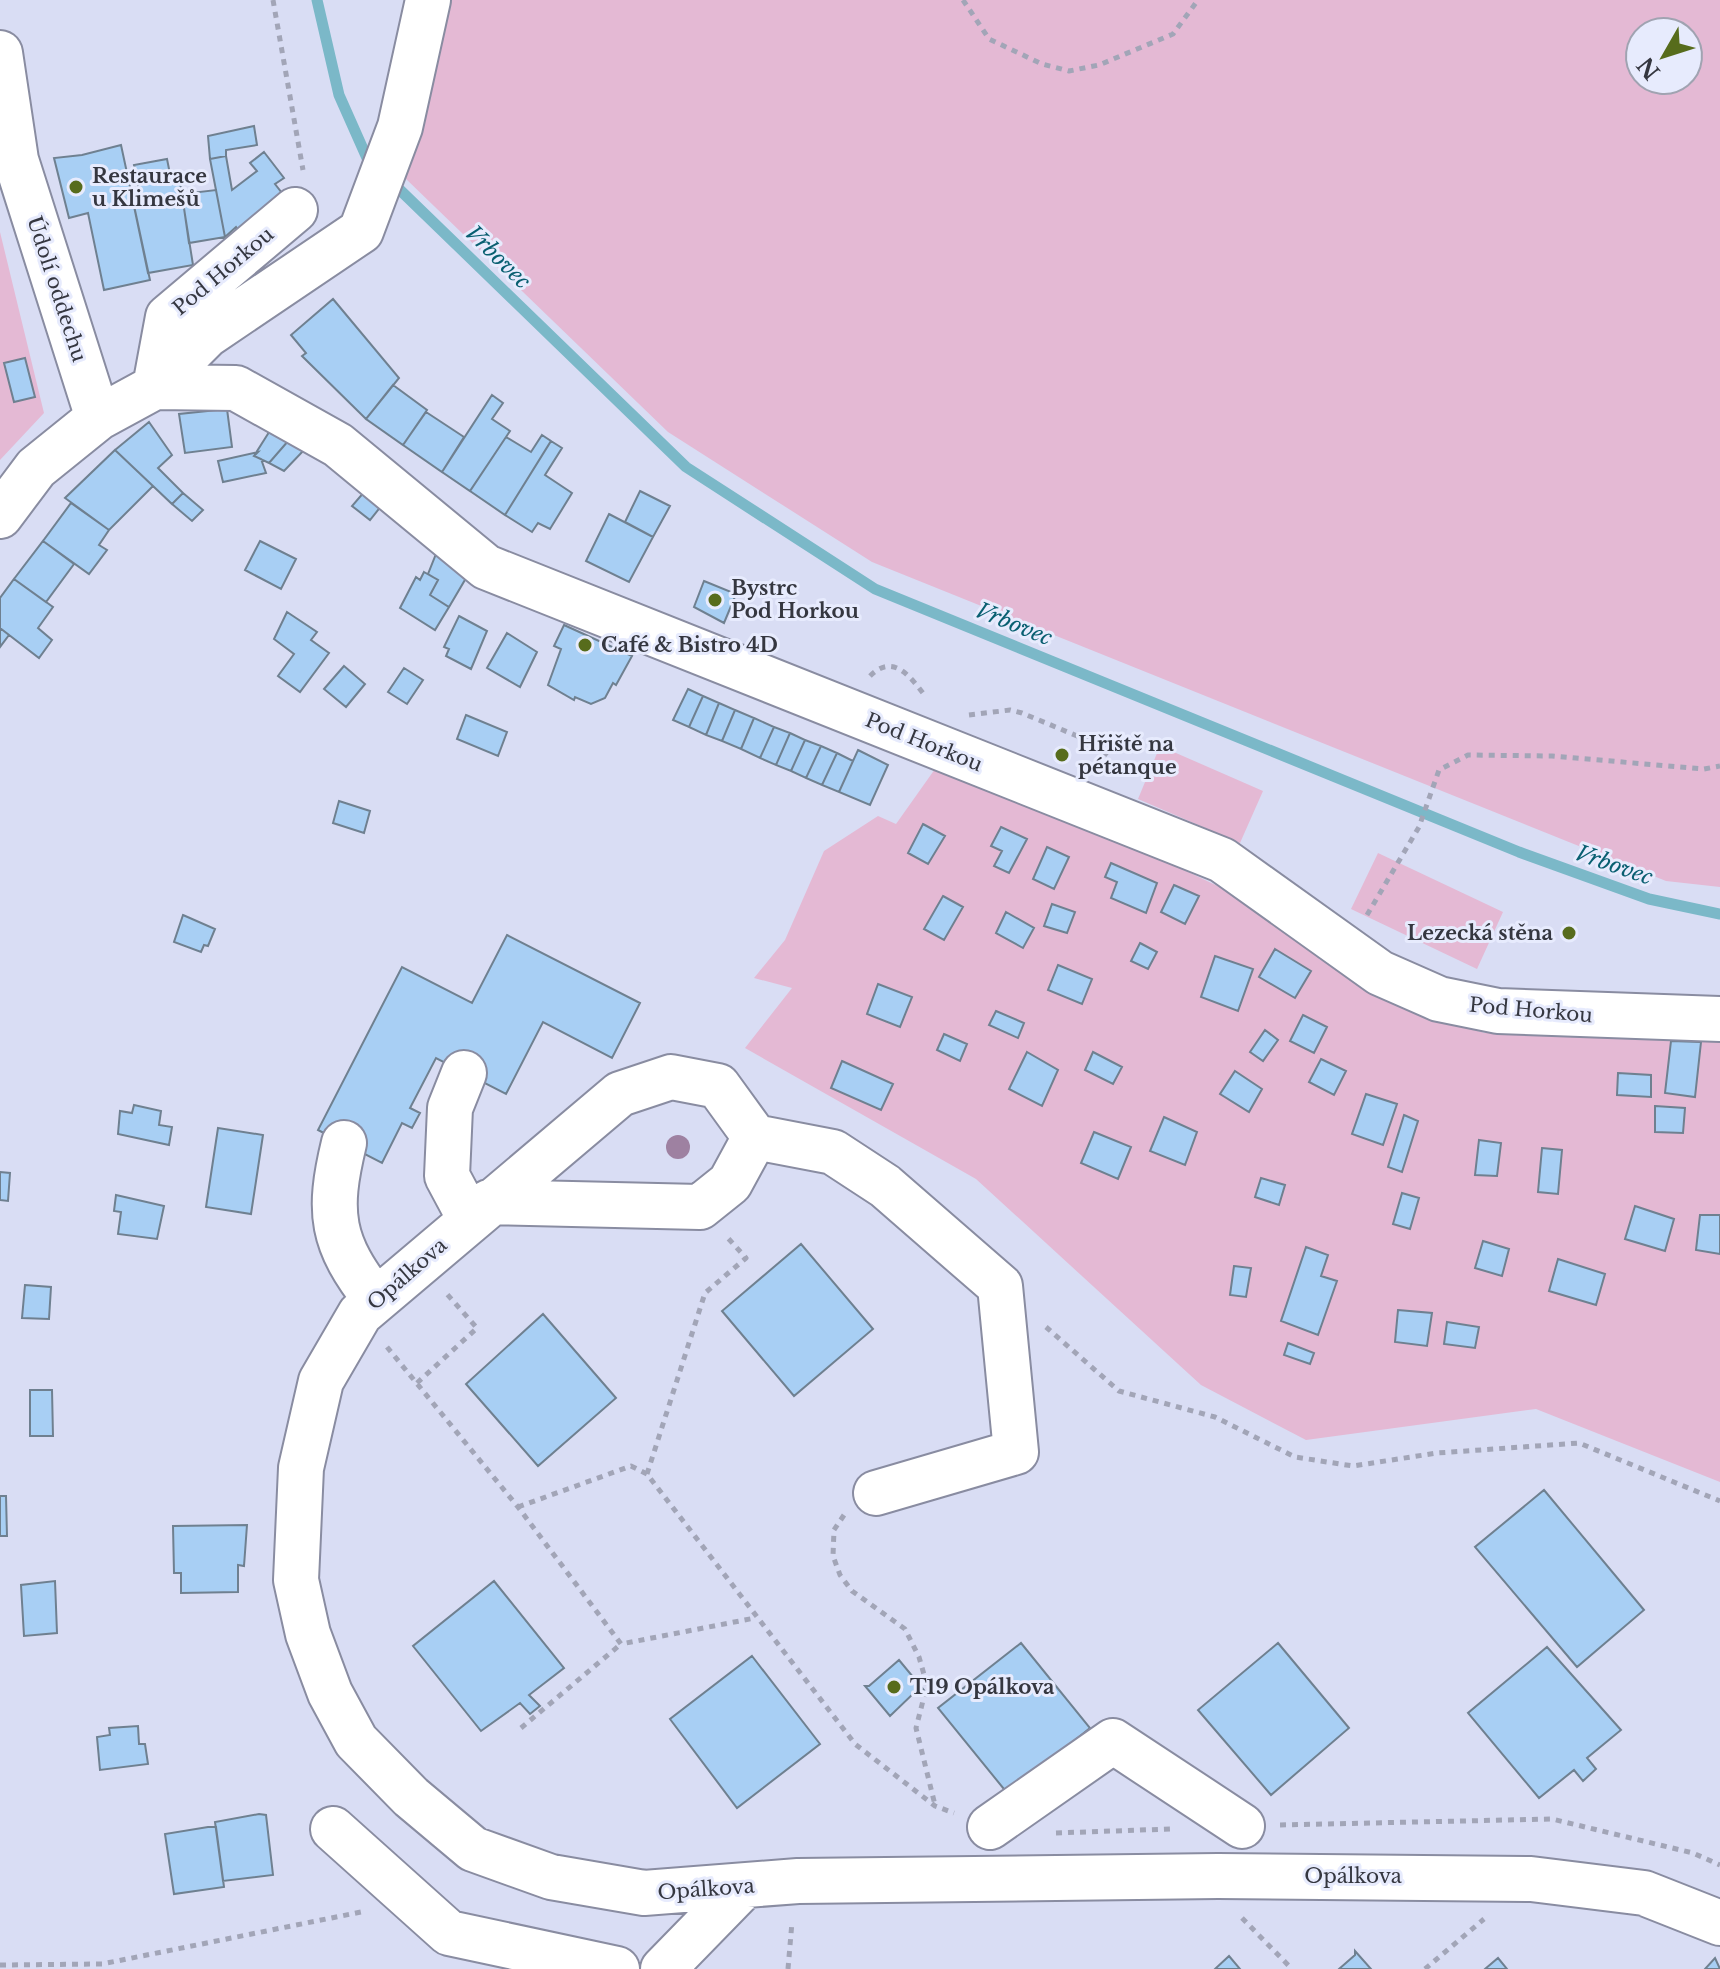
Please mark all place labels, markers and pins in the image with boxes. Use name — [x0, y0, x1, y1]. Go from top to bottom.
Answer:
place label: Restaurace u Klimešů — [92, 164, 207, 211]
marker: Restaurace u Klimešů — [67, 178, 85, 196]
place label: Bystrc Pod Horkou — [731, 576, 859, 623]
marker: Bystrc Pod Horkou — [706, 591, 724, 609]
place label: Café & Bistro 4D — [601, 633, 778, 657]
marker: Café & Bistro 4D — [576, 636, 594, 654]
place label: Hřiště na pétanque — [1078, 732, 1177, 779]
marker: Hřiště na pétanque — [1053, 746, 1071, 764]
place label: Lezecká stěna — [1407, 921, 1554, 945]
marker: Lezecká stěna — [1560, 924, 1578, 942]
place label: T19 Opálkova — [910, 1675, 1055, 1699]
marker: T19 Opálkova — [885, 1678, 903, 1696]

